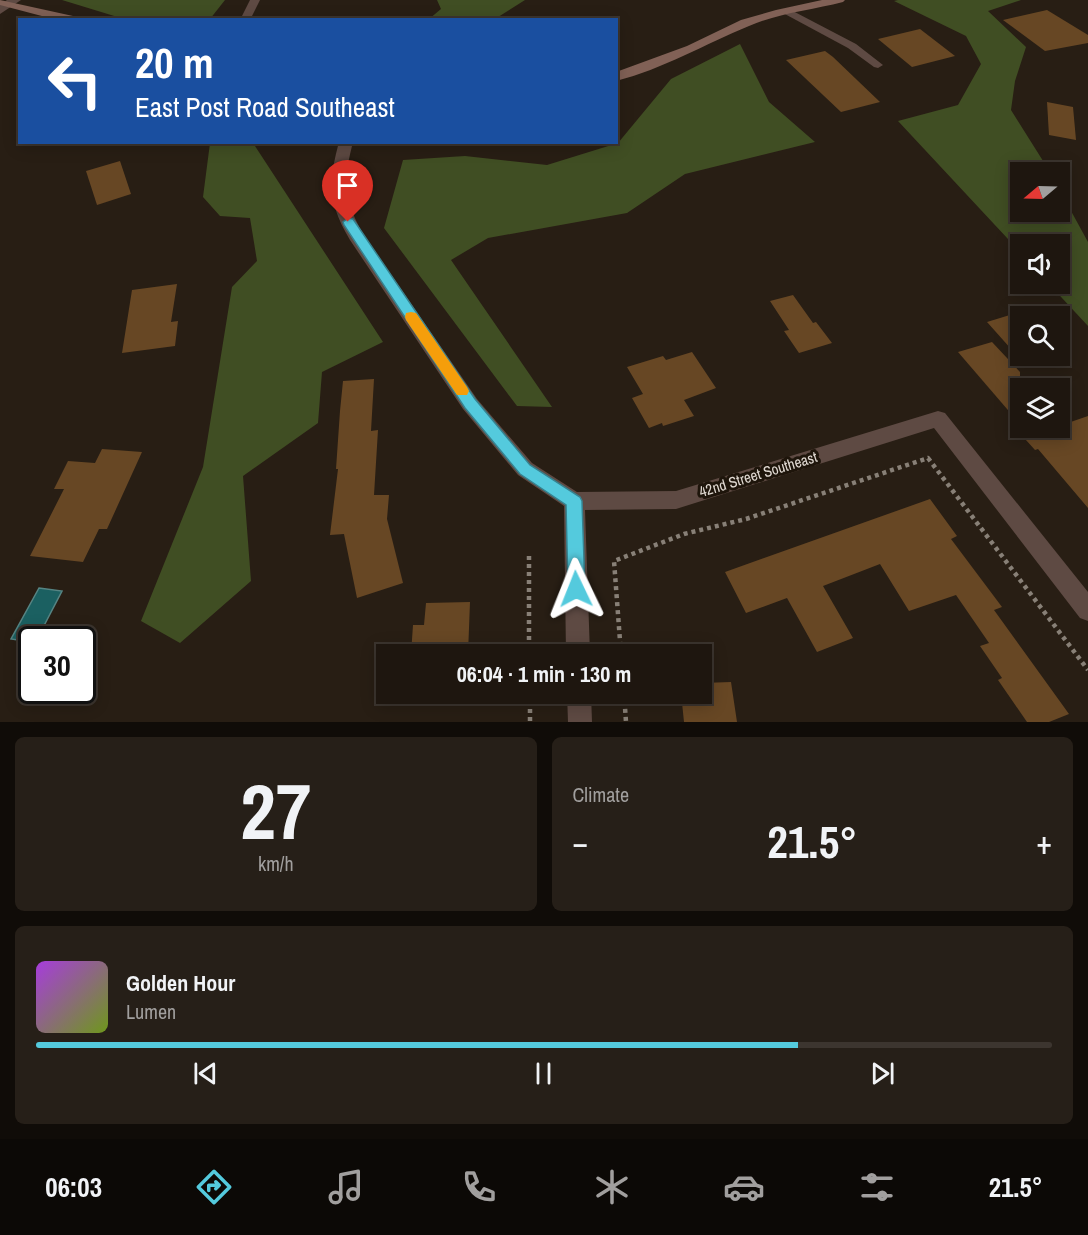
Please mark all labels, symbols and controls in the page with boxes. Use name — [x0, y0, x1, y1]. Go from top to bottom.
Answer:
text: 20 m — [135, 35, 214, 91]
icon: left — [36, 42, 114, 120]
text: East Post Road Southeast — [135, 89, 395, 125]
pin — [322, 160, 373, 222]
north arrow — [1010, 162, 1070, 222]
map controls — [1010, 162, 1070, 438]
icon: arrive — [331, 169, 364, 202]
button: sound — [1010, 234, 1070, 294]
button: search — [1010, 306, 1070, 366]
button: layers — [1010, 378, 1070, 438]
street label: 42nd Street Southeast — [696, 446, 820, 502]
position arrow — [544, 557, 608, 621]
speed limit sign: 30 — [18, 626, 96, 704]
text: 06:04 · 1 min · 130 m — [457, 659, 631, 689]
text: 27 — [240, 758, 311, 863]
text: Climate — [573, 781, 629, 808]
text: 21.5° — [767, 811, 857, 872]
text: − — [573, 820, 588, 864]
text: + — [1036, 820, 1052, 864]
text: km/h — [258, 850, 294, 877]
text: Golden Hour — [126, 968, 235, 998]
text: Lumen — [126, 998, 176, 1025]
icon: previous — [189, 1057, 222, 1090]
icon: pause — [527, 1057, 560, 1090]
icon: next — [866, 1057, 899, 1090]
icon: directions — [193, 1166, 235, 1208]
icon: music — [325, 1166, 367, 1208]
icon: phone — [458, 1166, 500, 1208]
icon: climate — [591, 1166, 633, 1208]
icon: car — [723, 1166, 765, 1208]
icon: filters — [856, 1166, 898, 1208]
text: 06:03 — [45, 1169, 102, 1205]
text: 21.5° — [989, 1169, 1043, 1205]

